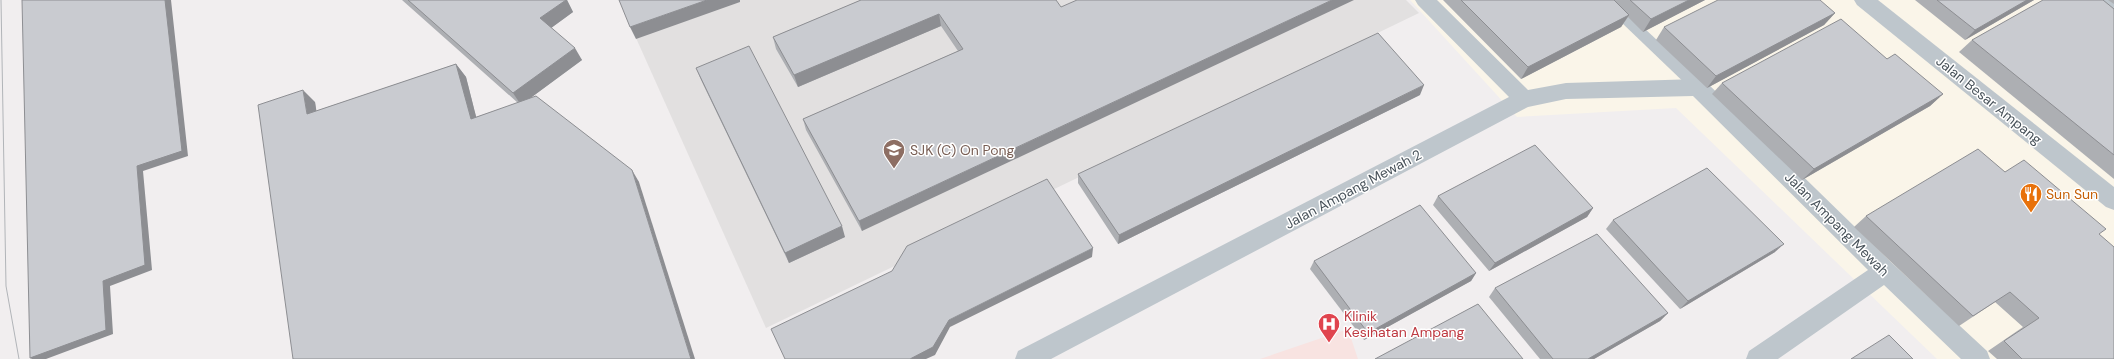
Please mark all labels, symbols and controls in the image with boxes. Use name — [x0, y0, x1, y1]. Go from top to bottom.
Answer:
street label: Jalan Besar Ampang — [1932, 52, 2046, 148]
school or university icon: SJK (C) On Pong — [881, 137, 907, 170]
place label: SJK (C) On Pong — [910, 141, 1015, 159]
street label: Jalan Ampang Mewah 2 — [1282, 145, 1424, 233]
street label: Jalan Ampang Mewah — [1781, 168, 1893, 280]
restaurant icon: Sun Sun — [2018, 181, 2044, 214]
place label: Sun Sun — [2046, 185, 2098, 203]
place label: Klinik Kesihatan Ampang — [1344, 307, 1465, 341]
hospital icon: Klinik Kesihatan Ampang — [1316, 311, 1342, 344]

